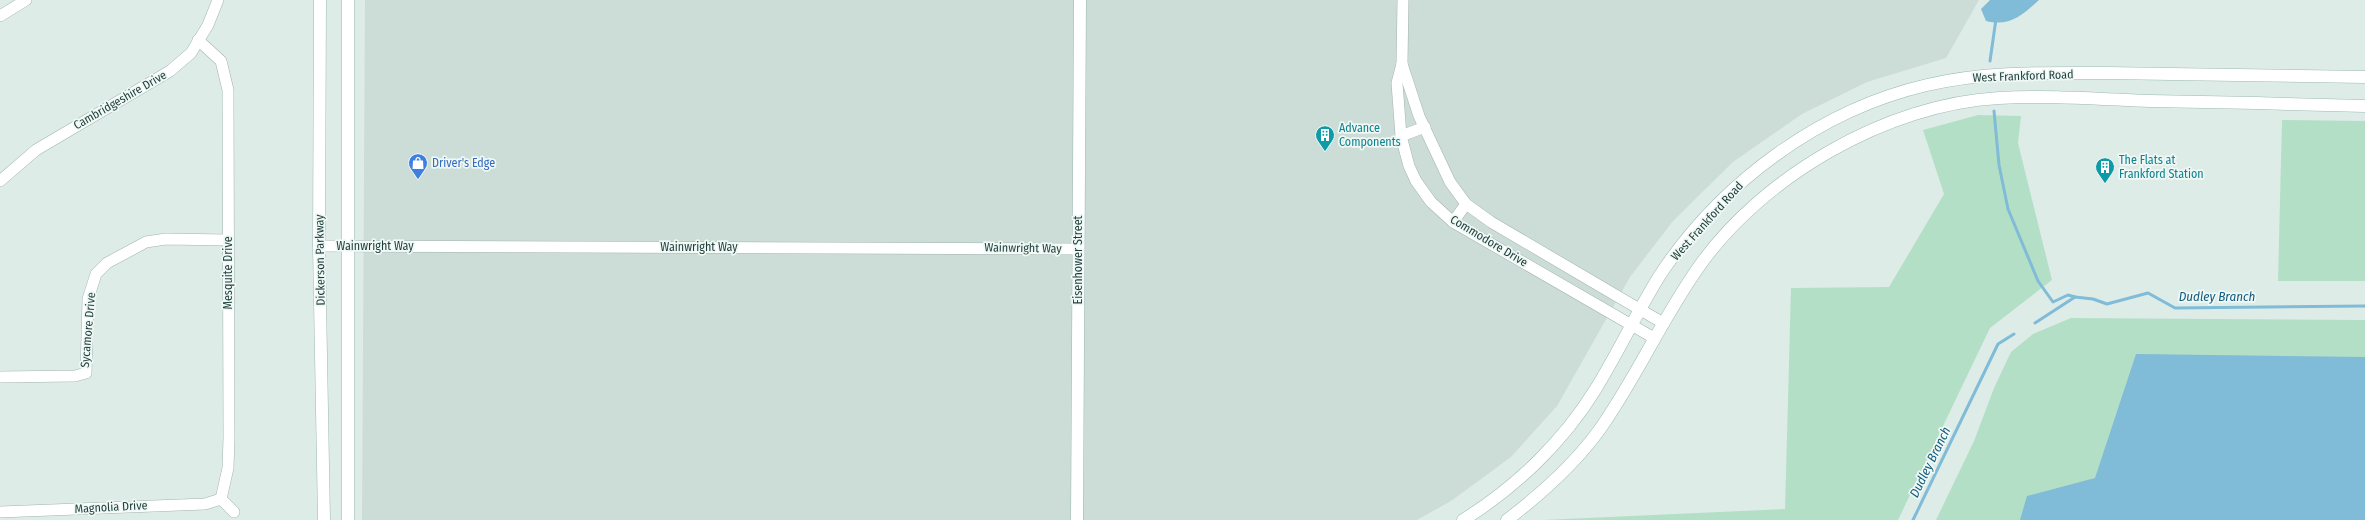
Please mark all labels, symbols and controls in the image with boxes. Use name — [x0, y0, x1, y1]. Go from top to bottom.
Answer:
street label: West Frankford Road — [1972, 67, 2074, 85]
street label: Cambridgeshire Drive — [71, 68, 169, 132]
place label: Advance Components — [1339, 121, 1401, 149]
building icon: Advance Components — [1314, 124, 1336, 152]
shop icon: Driver's Edge — [407, 152, 429, 180]
place label: The Flats at Frankford Station — [2119, 153, 2204, 181]
place label: Driver's Edge — [432, 156, 495, 170]
building icon: The Flats at Frankford Station — [2094, 156, 2116, 184]
street label: West Frankford Road — [1668, 179, 1746, 263]
street label: Commodore Drive — [1448, 212, 1530, 270]
street label: Dickerson Parkway — [312, 214, 328, 306]
street label: Eisenhower Street — [1071, 215, 1085, 304]
street label: Mesquite Drive — [221, 236, 235, 310]
street label: Wainwright Way — [336, 239, 414, 253]
street label: Wainwright Way — [660, 240, 738, 254]
street label: Wainwright Way — [984, 240, 1062, 256]
water label: Dudley Branch — [2179, 289, 2255, 304]
street label: Sycamore Drive — [78, 292, 98, 368]
water label: Dudley Branch — [1906, 424, 1954, 500]
street label: Magnolia Drive — [74, 498, 148, 516]

